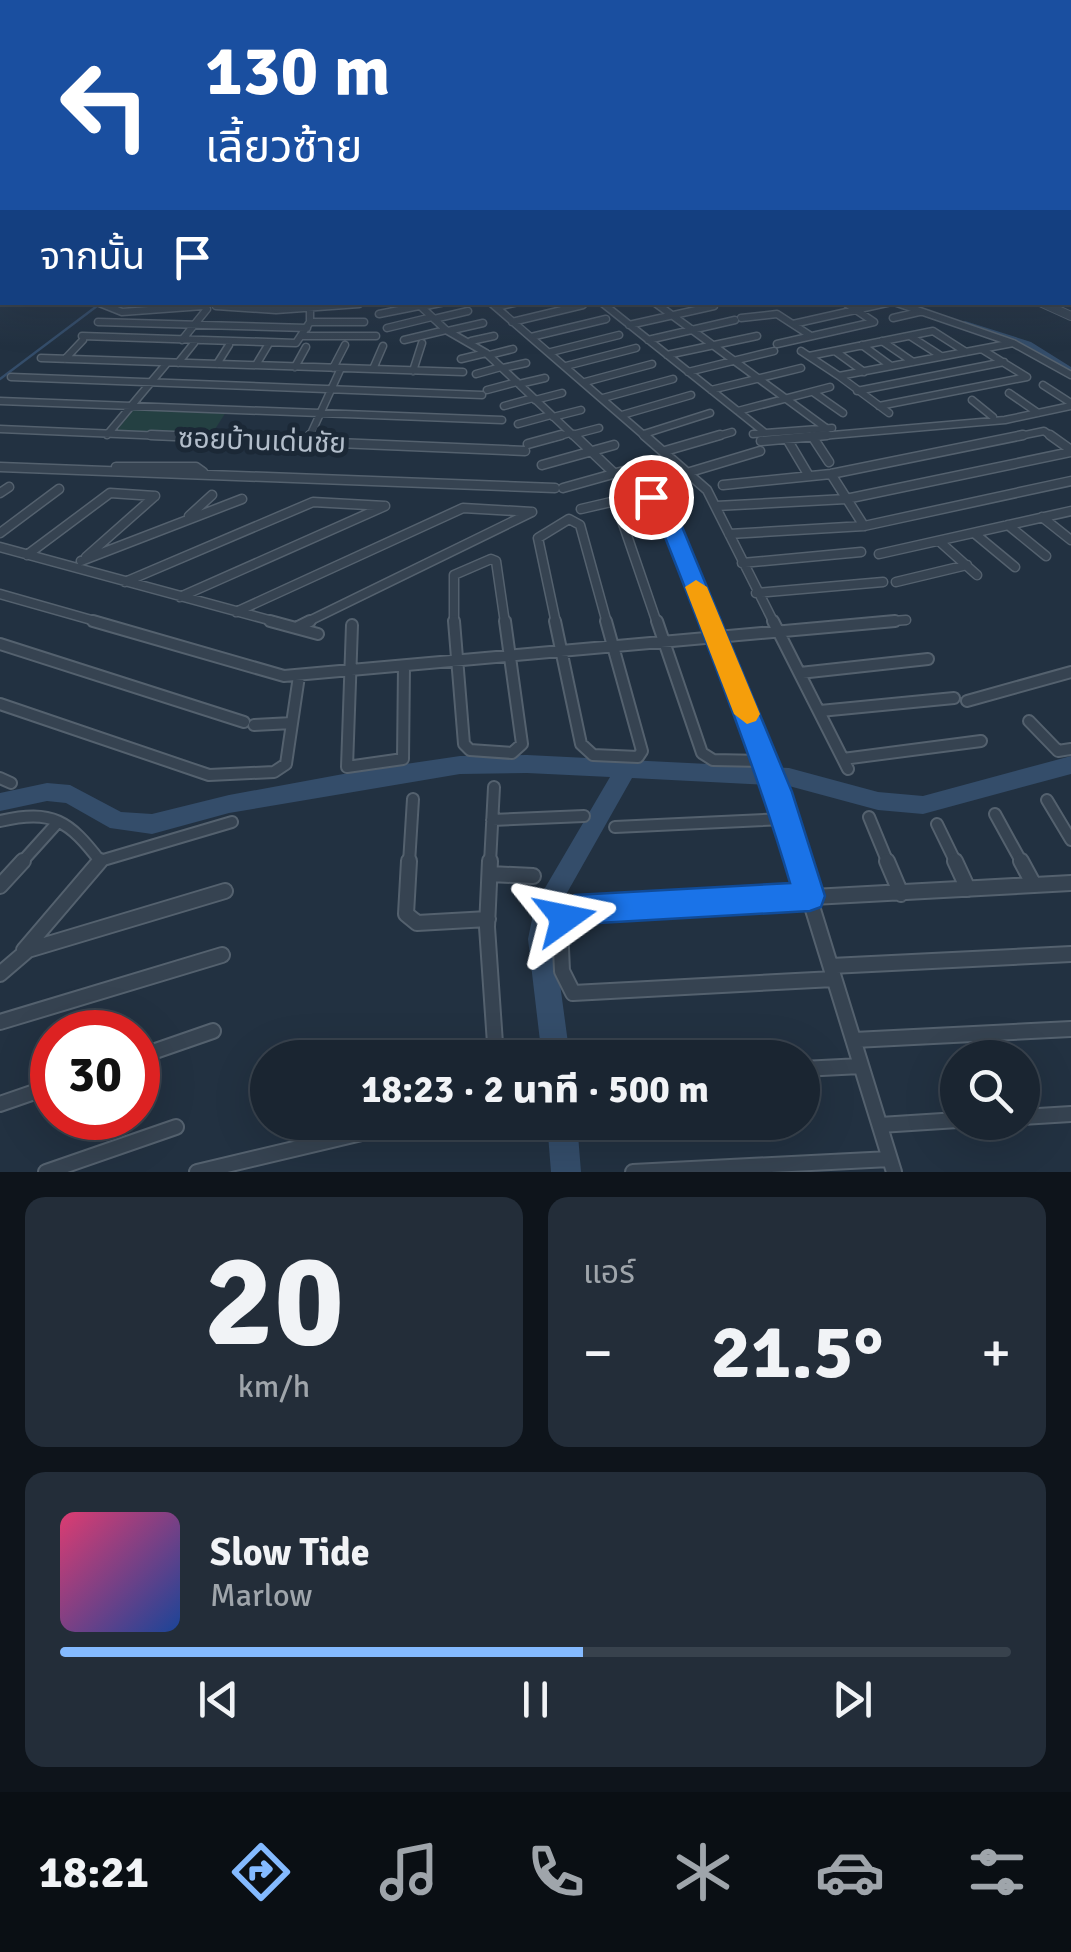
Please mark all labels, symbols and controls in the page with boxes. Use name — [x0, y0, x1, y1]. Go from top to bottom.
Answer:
text: 130 m — [205, 28, 390, 114]
icon: left — [40, 40, 170, 170]
text: เลี้ยวซ้าย — [205, 120, 362, 175]
icon: arrive — [165, 230, 220, 285]
text: จากนั้น — [40, 233, 145, 280]
street label: ซอยบ้านเด่นชัย — [177, 421, 347, 461]
pin — [609, 455, 694, 540]
icon: arrive — [624, 470, 679, 525]
position arrow — [513, 866, 617, 970]
speed limit sign: 30 — [30, 1010, 160, 1140]
map controls — [940, 1040, 1040, 1140]
button: search — [940, 1040, 1040, 1140]
text: 18:23 · 2 นาที · 500 m — [361, 1066, 709, 1113]
text: 20 — [204, 1222, 344, 1382]
text: แอร์ — [583, 1253, 635, 1292]
text: 21.5° — [711, 1306, 884, 1399]
text: − — [583, 1319, 613, 1387]
text: + — [981, 1319, 1011, 1387]
text: km/h — [238, 1367, 310, 1406]
text: Slow Tide — [210, 1529, 370, 1576]
text: Marlow — [210, 1576, 312, 1615]
icon: previous — [191, 1672, 246, 1727]
icon: pause — [508, 1672, 563, 1727]
icon: next — [825, 1672, 880, 1727]
icon: directions — [226, 1837, 296, 1907]
icon: music — [374, 1837, 444, 1907]
icon: phone — [521, 1837, 591, 1907]
icon: climate — [668, 1837, 738, 1907]
icon: car — [815, 1837, 885, 1907]
icon: filters — [962, 1837, 1032, 1907]
text: 18:21 — [39, 1845, 149, 1900]

